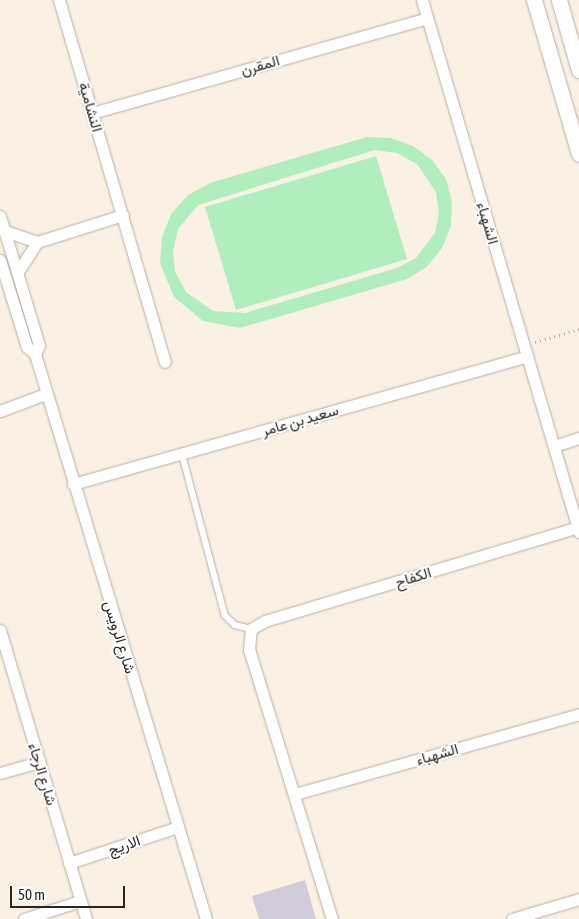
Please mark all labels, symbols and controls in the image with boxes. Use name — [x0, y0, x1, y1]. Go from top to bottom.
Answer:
street label: المقرن — [239, 51, 281, 79]
street label: النشامية — [75, 80, 107, 134]
street label: الشهباء — [473, 200, 503, 246]
street label: سعيد بن عامر — [260, 400, 340, 440]
street label: الكفاح — [393, 563, 433, 591]
street label: شارع الرويس — [100, 598, 140, 676]
street label: الشهباء — [414, 739, 460, 769]
street label: شارع الرجاء — [25, 740, 61, 808]
street label: الاريج — [105, 831, 143, 859]
scale bar — [12, 876, 128, 908]
text: 50 m — [18, 886, 45, 903]

